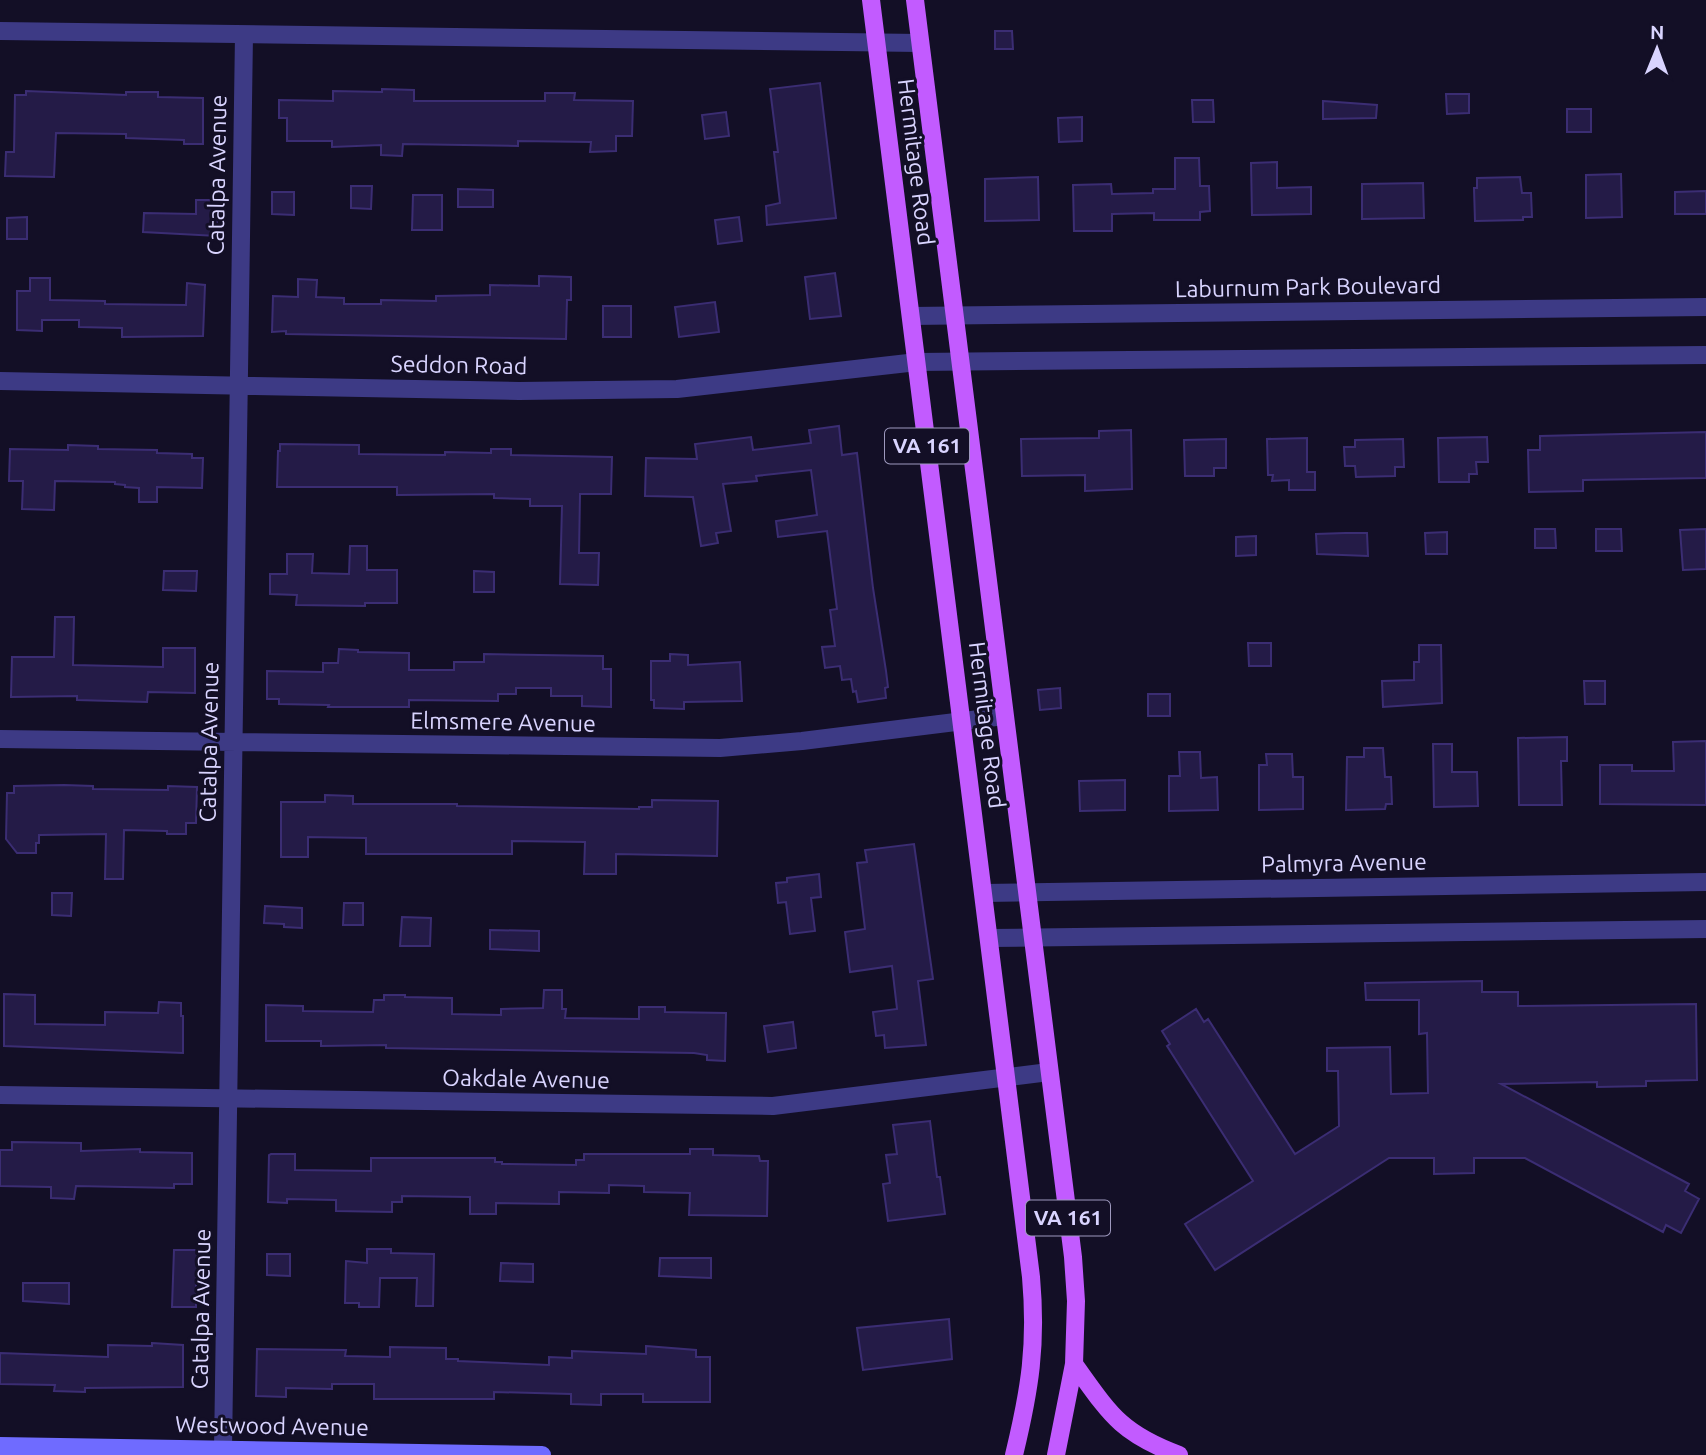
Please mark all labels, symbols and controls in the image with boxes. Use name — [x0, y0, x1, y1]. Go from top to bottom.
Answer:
north arrow — [1622, 14, 1692, 84]
text: N — [1650, 21, 1665, 43]
street label: Hermitage Road — [894, 77, 939, 247]
street label: Catalpa Avenue — [203, 94, 230, 256]
street label: Laburnum Park Boulevard — [1175, 272, 1441, 301]
street label: Seddon Road — [391, 351, 527, 378]
road number: VA 161 — [885, 428, 969, 464]
street label: Hermitage Road — [965, 640, 1010, 810]
street label: Catalpa Avenue — [195, 661, 222, 823]
street label: Elmsmere Avenue — [410, 707, 596, 736]
street label: Palmyra Avenue — [1261, 849, 1427, 876]
street label: Oakdale Avenue — [442, 1065, 610, 1092]
road number: VA 161 — [1026, 1200, 1110, 1236]
street label: Catalpa Avenue — [187, 1228, 214, 1390]
street label: Westwood Avenue — [175, 1411, 369, 1440]

